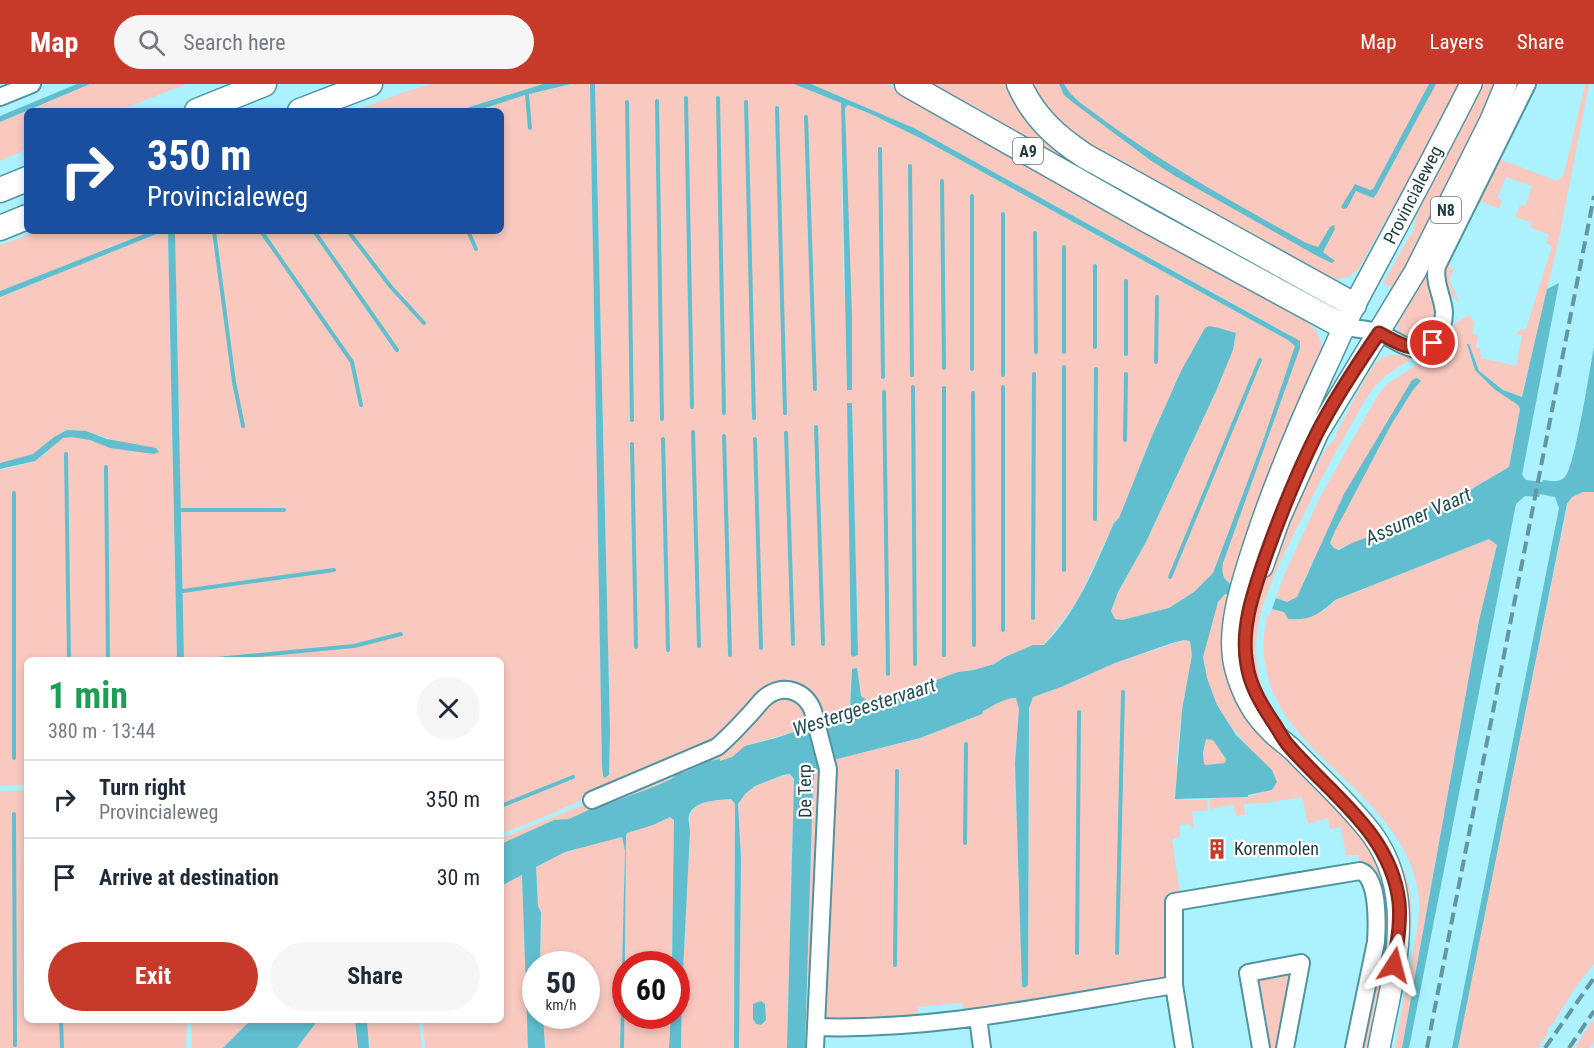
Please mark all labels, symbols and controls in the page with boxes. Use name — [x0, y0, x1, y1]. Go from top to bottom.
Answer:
search box — [114, 15, 534, 69]
text: Map — [30, 26, 78, 59]
icon: search — [135, 26, 168, 59]
text: Search here — [183, 30, 286, 55]
text: Map — [1360, 30, 1397, 54]
text: Layers — [1430, 30, 1484, 54]
text: Share — [1517, 30, 1564, 54]
text: 350 m — [147, 131, 252, 180]
icon: right — [48, 132, 126, 210]
road number: A9 — [1013, 138, 1043, 164]
street label: Provincialeweg — [1379, 142, 1446, 247]
text: Provincialeweg — [147, 181, 308, 213]
road number: N8 — [1431, 197, 1461, 223]
pin — [1407, 317, 1458, 368]
icon: arrive — [1416, 326, 1449, 359]
water label: Assumer Vaart — [1360, 482, 1475, 550]
water label: Westergeestervaart — [789, 672, 939, 741]
text: 1 min — [48, 675, 128, 717]
button: close — [417, 677, 480, 740]
text: 380 m · 13:44 — [48, 719, 155, 743]
street label: De Terp — [794, 764, 815, 818]
text: Turn right — [99, 775, 186, 800]
icon: right — [48, 783, 81, 816]
text: 350 m — [426, 787, 480, 812]
text: Provincialeweg — [99, 800, 218, 824]
building icon: Korenmolen — [1205, 837, 1229, 861]
place label: Korenmolen — [1234, 838, 1319, 859]
icon: arrive — [48, 861, 81, 894]
text: Arrive at destination — [99, 865, 279, 890]
text: 30 m — [437, 865, 480, 890]
position arrow — [1362, 933, 1426, 997]
button: Exit — [48, 942, 258, 1011]
button: Share — [270, 942, 480, 1011]
speed limit sign: 60 — [612, 951, 690, 1029]
text: 50 — [546, 965, 576, 1000]
text: km/h — [546, 996, 576, 1014]

